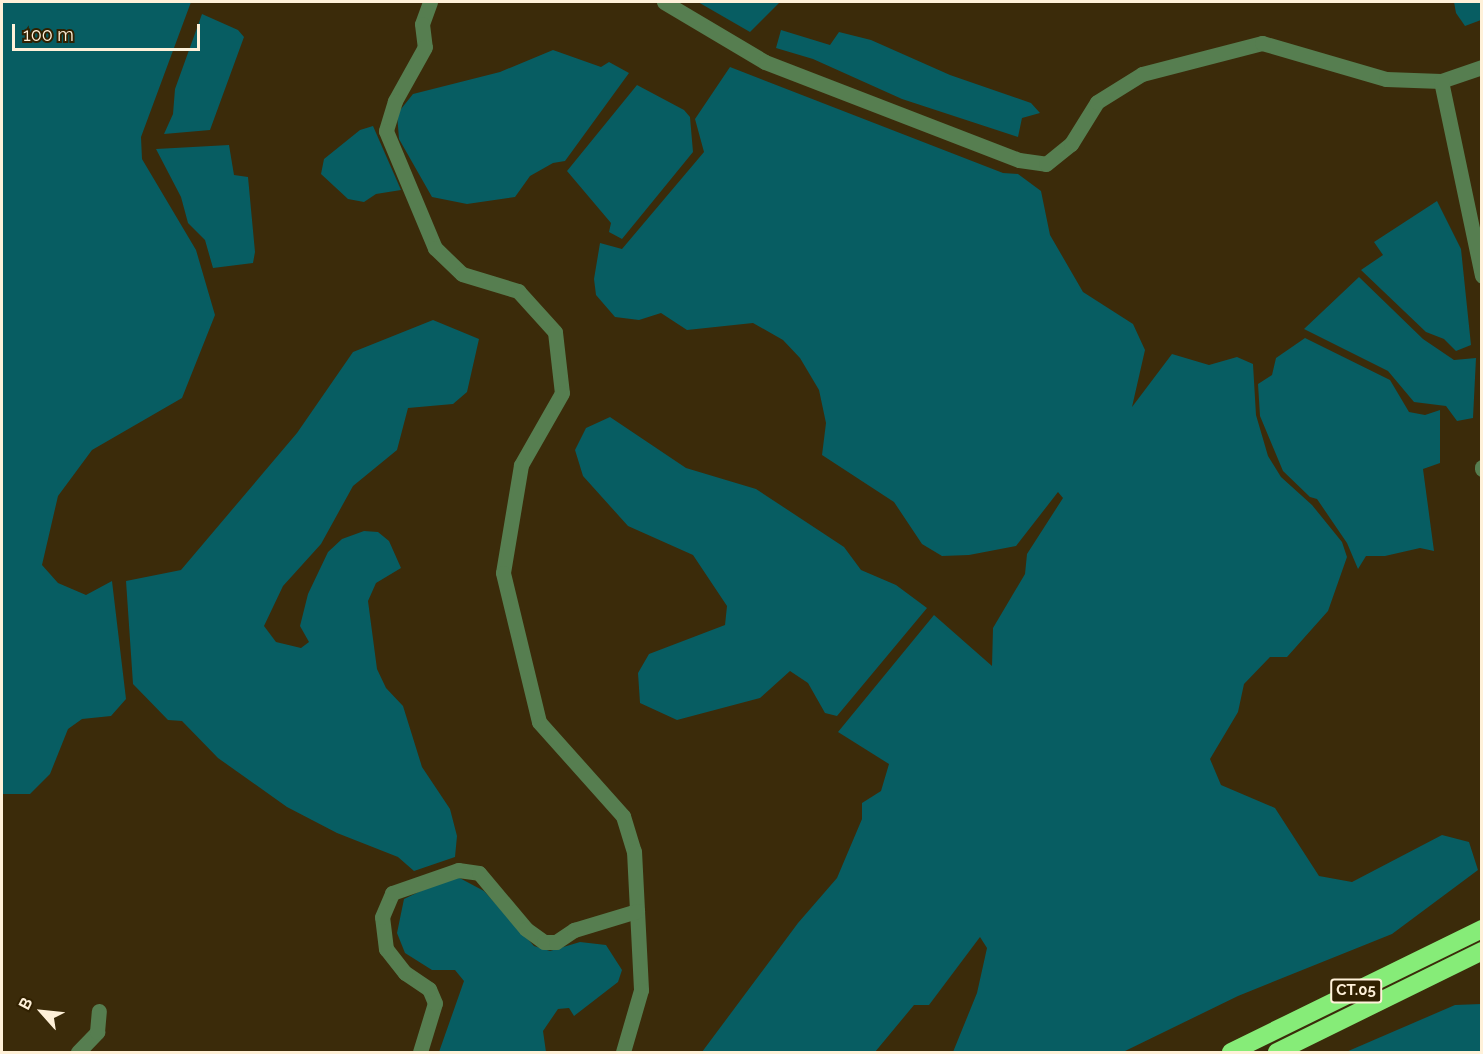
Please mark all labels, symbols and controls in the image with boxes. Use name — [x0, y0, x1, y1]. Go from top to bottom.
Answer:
scale bar — [15, 12, 202, 50]
text: 100 m — [23, 24, 74, 45]
road number: CT.05 — [1329, 979, 1383, 1003]
north arrow — [12, 982, 72, 1042]
text: B — [15, 994, 36, 1013]

